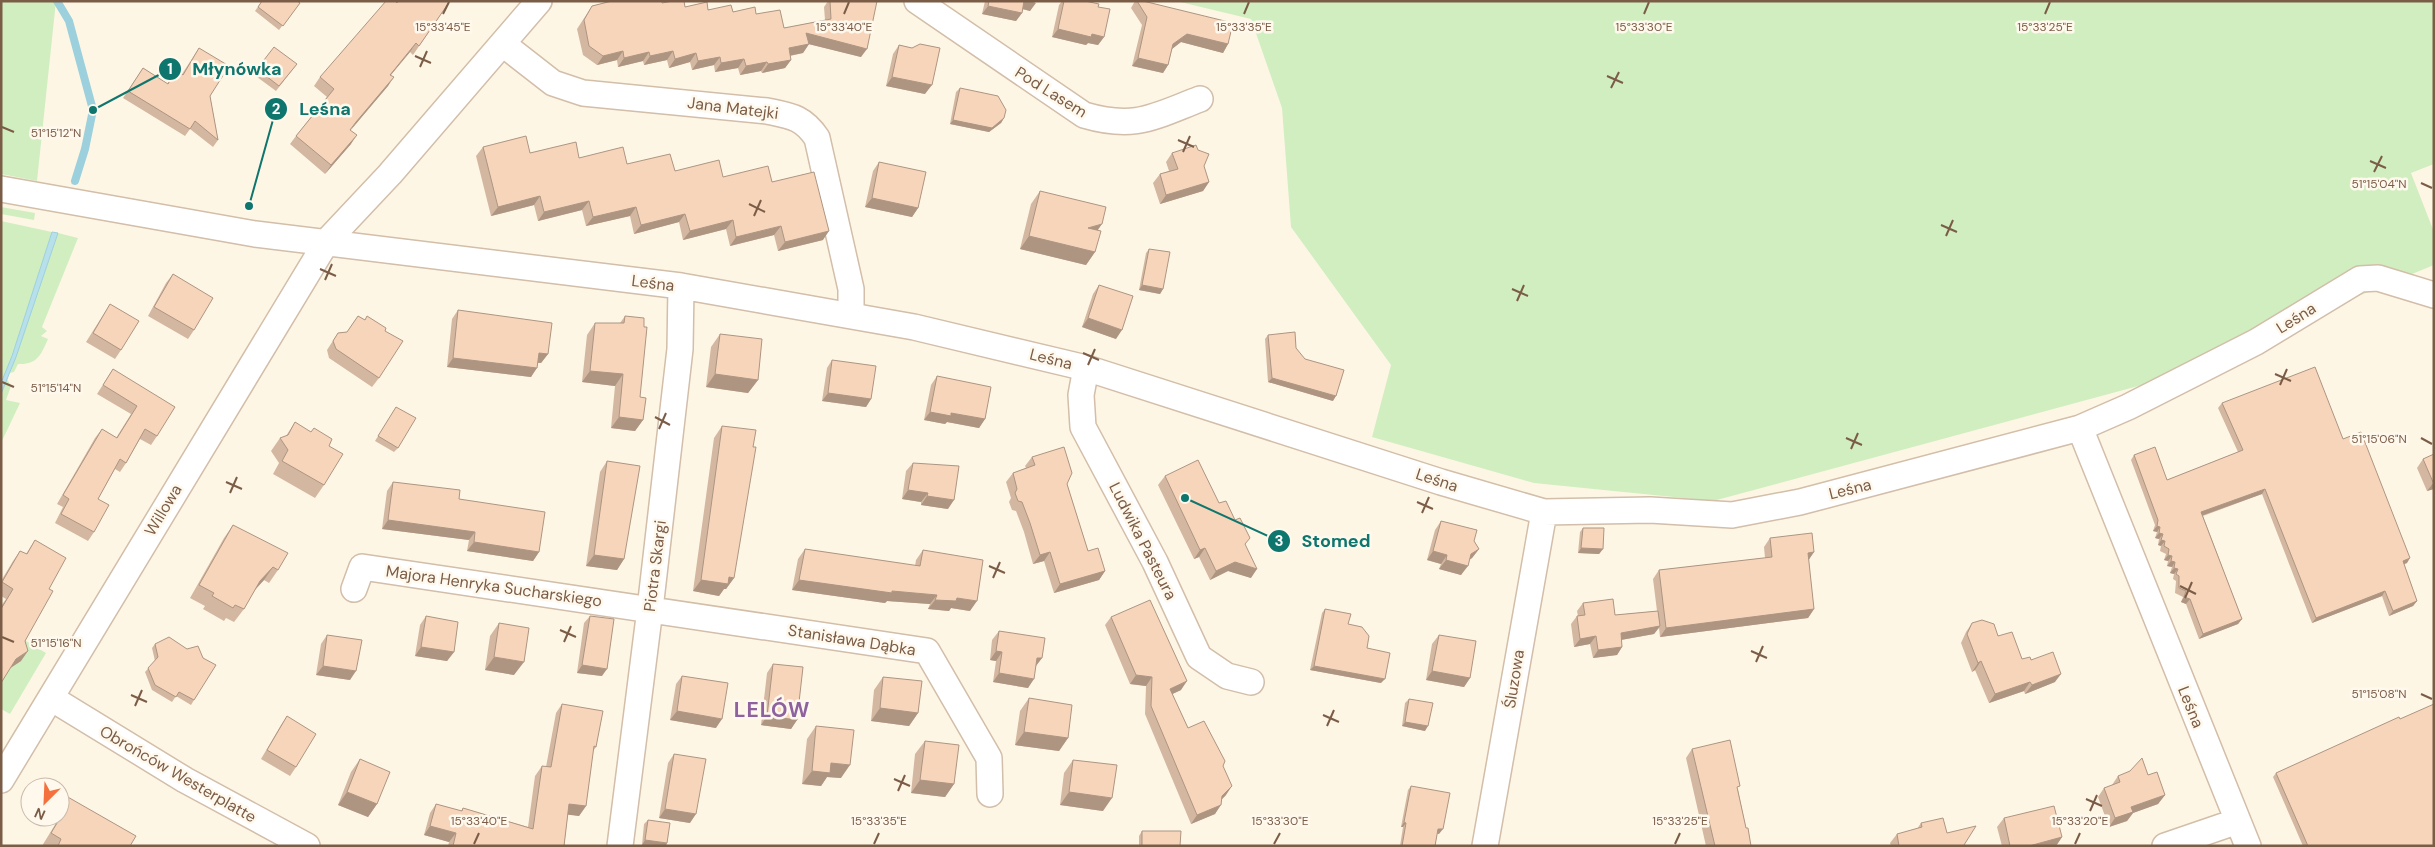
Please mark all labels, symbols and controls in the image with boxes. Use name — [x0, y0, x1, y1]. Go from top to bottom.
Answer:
text: 15°33'45"E — [415, 19, 471, 35]
text: 15°33'40"E — [816, 19, 872, 35]
text: 15°33'35"E — [1216, 19, 1272, 35]
text: 15°33'30"E — [1616, 19, 1673, 35]
text: 15°33'25"E — [2017, 19, 2073, 35]
callout: Młynówka — [158, 52, 292, 85]
text: Młynówka — [192, 57, 282, 81]
text: 1 — [167, 59, 173, 79]
street label: Pod Lasem — [1011, 62, 1091, 122]
callout: Leśna — [264, 92, 360, 125]
street label: Jana Matejki — [686, 92, 780, 124]
text: Leśna — [299, 97, 351, 121]
text: 2 — [272, 99, 281, 119]
text: 51°15'12"N — [31, 125, 81, 141]
text: 51°15'04"N — [2351, 176, 2407, 192]
street label: Leśna — [630, 270, 676, 296]
street label: Leśna — [2272, 298, 2320, 338]
street label: Leśna — [1028, 344, 1074, 374]
text: 51°15'14"N — [31, 380, 81, 396]
text: 51°15'06"N — [2351, 431, 2407, 447]
street label: Leśna — [1413, 463, 1461, 497]
street label: Leśna — [1827, 474, 1873, 504]
street label: Ludwika Pasteura — [1104, 479, 1182, 603]
street label: Willowa — [140, 480, 186, 540]
street label: Piotra Skargi — [639, 519, 671, 613]
callout: Stomed — [1266, 524, 1380, 557]
text: Stomed — [1302, 529, 1370, 553]
text: 3 — [1274, 531, 1284, 551]
street label: Majora Henryka Sucharskiego — [385, 560, 603, 612]
street label: Stanisława Dąbka — [787, 620, 917, 660]
text: 51°15'16"N — [30, 635, 82, 651]
street label: Śluzowa — [1499, 648, 1529, 710]
street label: Leśna — [2173, 683, 2209, 731]
text: 51°15'08"N — [2351, 686, 2407, 702]
district label: LELÓW — [734, 696, 810, 724]
street label: Obrońców Westerplatte — [96, 721, 260, 827]
north arrow — [20, 777, 70, 827]
text: N — [31, 804, 48, 824]
text: 15°33'40"E — [451, 813, 507, 829]
text: 15°33'35"E — [851, 813, 907, 829]
text: 15°33'30"E — [1252, 813, 1309, 829]
text: 15°33'25"E — [1652, 813, 1708, 829]
text: 15°33'20"E — [2052, 813, 2108, 829]

